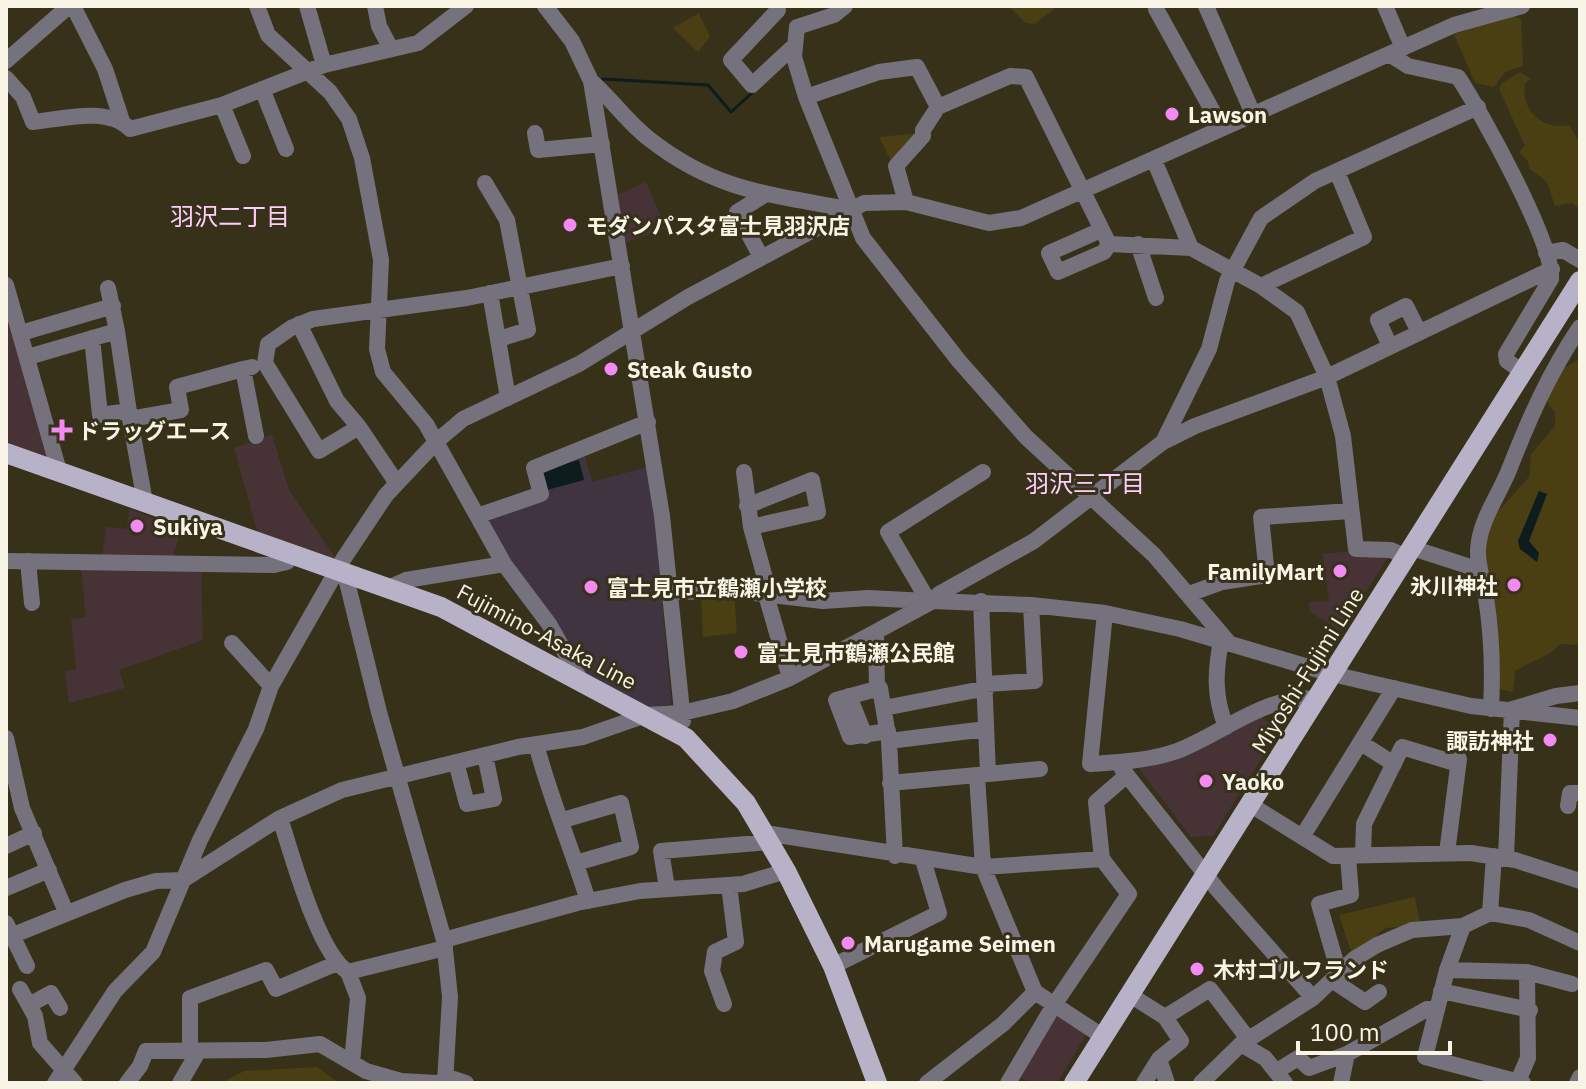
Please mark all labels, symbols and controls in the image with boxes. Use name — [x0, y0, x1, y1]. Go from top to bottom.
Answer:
place label: Lawson — [1188, 100, 1267, 129]
marker: Lawson — [1163, 105, 1181, 123]
district label: 羽沢二丁目 — [170, 200, 290, 232]
place label: モダンパスタ富士見羽沢店 — [586, 211, 850, 240]
marker: モダンパスタ富士見羽沢店 — [561, 216, 579, 234]
place label: Steak Gusto — [627, 355, 752, 384]
marker: Steak Gusto — [602, 360, 620, 378]
place label: ドラッグエース — [78, 416, 231, 445]
marker: ドラッグエース — [53, 421, 71, 439]
district label: 羽沢三丁目 — [1025, 467, 1145, 499]
place label: Sukiya — [153, 512, 223, 541]
marker: Sukiya — [128, 517, 146, 535]
place label: FamilyMart — [1207, 557, 1324, 586]
marker: FamilyMart — [1331, 562, 1349, 580]
place label: 氷川神社 — [1410, 571, 1498, 600]
place label: 富士見市立鶴瀬小学校 — [607, 573, 827, 602]
street label: Fujimino-Asaka Line — [452, 576, 642, 696]
marker: 氷川神社 — [1505, 576, 1523, 594]
marker: 富士見市立鶴瀬小学校 — [582, 578, 600, 596]
street label: Miyoshi-Fujimi Line — [1244, 582, 1370, 758]
place label: 富士見市鶴瀬公民館 — [757, 638, 955, 667]
marker: 富士見市鶴瀬公民館 — [732, 643, 750, 661]
place label: 諏訪神社 — [1446, 726, 1534, 755]
marker: 諏訪神社 — [1541, 731, 1559, 749]
place label: Yaoko — [1222, 767, 1284, 796]
marker: Yaoko — [1197, 772, 1215, 790]
place label: Marugame Seimen — [864, 929, 1056, 958]
marker: Marugame Seimen — [839, 934, 857, 952]
place label: 木村ゴルフランド — [1213, 955, 1389, 984]
marker: 木村ゴルフランド — [1188, 960, 1206, 978]
scale bar — [1298, 1005, 1450, 1055]
text: 100 m — [1310, 1016, 1380, 1048]

